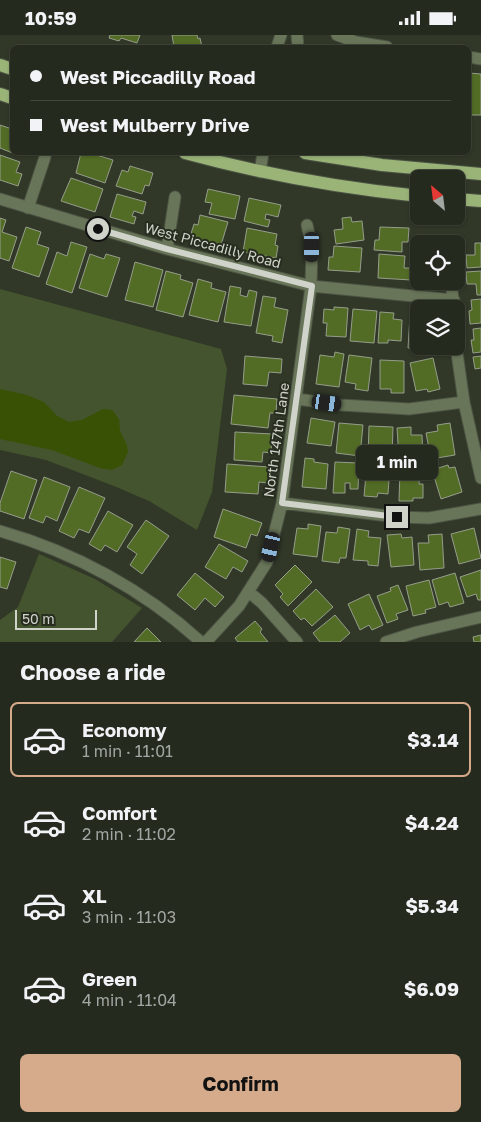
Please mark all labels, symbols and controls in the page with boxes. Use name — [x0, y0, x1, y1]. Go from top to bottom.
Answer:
text: 10:59 — [25, 6, 77, 29]
text: West Piccadilly Road — [60, 65, 255, 88]
text: West Mulberry Drive — [60, 113, 250, 136]
north arrow — [410, 170, 465, 225]
map controls — [410, 170, 465, 355]
route start — [87, 218, 109, 240]
street label: West Piccadilly Road — [143, 219, 283, 271]
car — [304, 232, 319, 262]
button: locate — [410, 235, 465, 290]
button: layers — [410, 300, 465, 355]
street label: North 147th Lane — [260, 382, 292, 498]
car — [311, 393, 342, 413]
callout: 1 min — [356, 445, 438, 479]
text: 1 min — [377, 452, 417, 472]
route end — [386, 506, 408, 528]
car — [260, 531, 281, 563]
scale bar — [15, 607, 98, 630]
text: 50 m — [22, 610, 55, 627]
text: Choose a ride — [20, 658, 166, 685]
icon: car — [22, 717, 67, 762]
text: Economy — [82, 718, 167, 741]
text: $3.14 — [407, 728, 459, 751]
text: 1 min · 11:01 — [82, 741, 173, 761]
icon: car — [22, 800, 67, 845]
text: Comfort — [82, 801, 157, 824]
text: $4.24 — [405, 811, 459, 834]
text: 2 min · 11:02 — [82, 824, 176, 844]
icon: car — [22, 883, 67, 928]
text: XL — [82, 884, 107, 907]
text: $5.34 — [405, 894, 459, 917]
text: 3 min · 11:03 — [82, 907, 176, 927]
icon: car — [22, 966, 67, 1011]
text: Green — [82, 967, 137, 990]
text: $6.09 — [404, 977, 459, 1000]
text: 4 min · 11:04 — [82, 990, 177, 1010]
button: Confirm — [20, 1054, 461, 1112]

